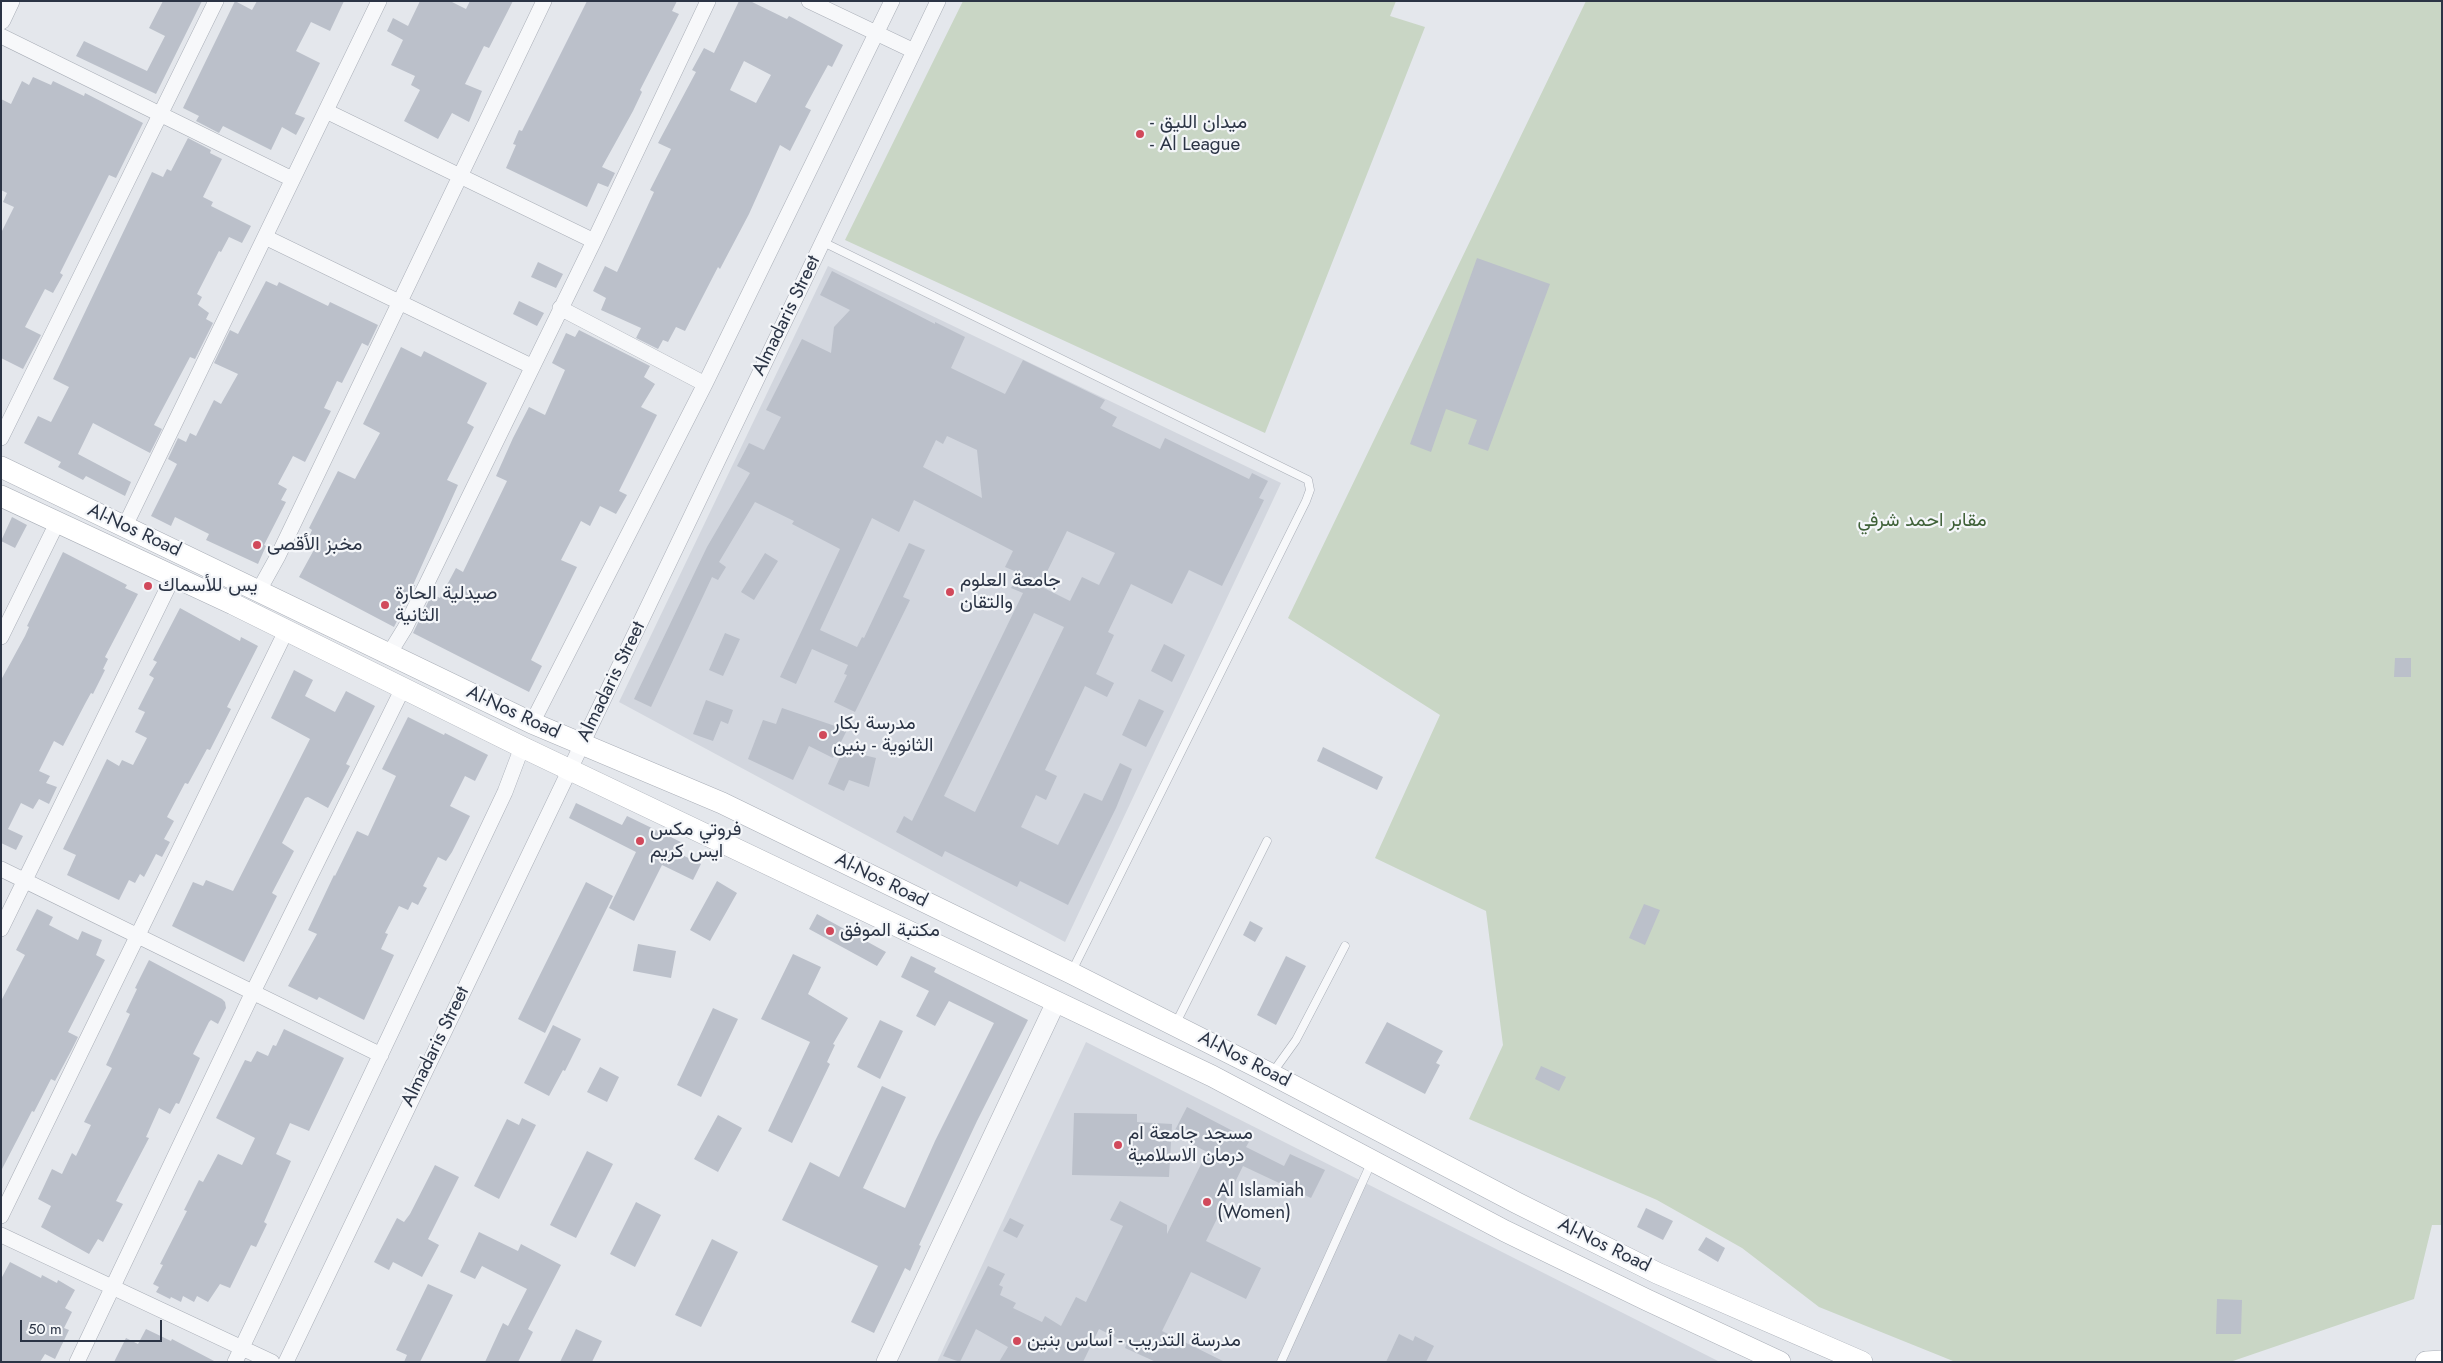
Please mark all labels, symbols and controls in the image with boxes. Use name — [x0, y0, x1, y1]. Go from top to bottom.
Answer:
place label: - ميدان الليق - Al League — [1150, 112, 1247, 156]
marker: - ميدان الليق - Al League — [1134, 128, 1146, 140]
street label: Almadaris Street — [748, 252, 826, 380]
street label: Al-Nos Road — [84, 499, 184, 563]
park label: مقابر احمد شرفي — [1857, 510, 1987, 532]
place label: مخبز الأقصى — [267, 534, 362, 556]
marker: مخبز الأقصى — [251, 539, 263, 551]
place label: جامعة العلوم والتقان — [960, 570, 1061, 614]
place label: يس للأسماك — [158, 575, 258, 597]
marker: يس للأسماك — [142, 580, 154, 592]
place label: صيدلية الحارة الثانية — [395, 583, 497, 627]
marker: جامعة العلوم والتقان — [944, 586, 956, 598]
marker: صيدلية الحارة الثانية — [379, 599, 391, 611]
street label: Almadaris Street — [573, 618, 651, 746]
street label: Al-Nos Road — [463, 681, 563, 745]
place label: مدرسة بكار الثانوية - بنين — [833, 713, 933, 757]
marker: مدرسة بكار الثانوية - بنين — [817, 729, 829, 741]
place label: فروتي مكس ايس كريم — [650, 819, 741, 863]
marker: فروتي مكس ايس كريم — [634, 835, 646, 847]
street label: Al-Nos Road — [831, 849, 931, 913]
place label: مكتبة الموفق — [840, 920, 940, 942]
marker: مكتبة الموفق — [824, 925, 836, 937]
street label: Almadaris Street — [397, 983, 475, 1111]
street label: Al-Nos Road — [1194, 1027, 1294, 1093]
place label: مسجد جامعة ام درمان الاسلامية — [1128, 1123, 1253, 1167]
marker: مسجد جامعة ام درمان الاسلامية — [1112, 1139, 1124, 1151]
place label: Al Islamiah (Women) — [1217, 1180, 1304, 1224]
marker: Al Islamiah (Women) — [1201, 1196, 1213, 1208]
street label: Al-Nos Road — [1554, 1214, 1654, 1278]
scale bar — [22, 1310, 165, 1342]
text: 50 m — [28, 1318, 62, 1340]
place label: مدرسة التدريب - أساس بنين — [1027, 1330, 1241, 1352]
marker: مدرسة التدريب - أساس بنين — [1011, 1335, 1023, 1347]

